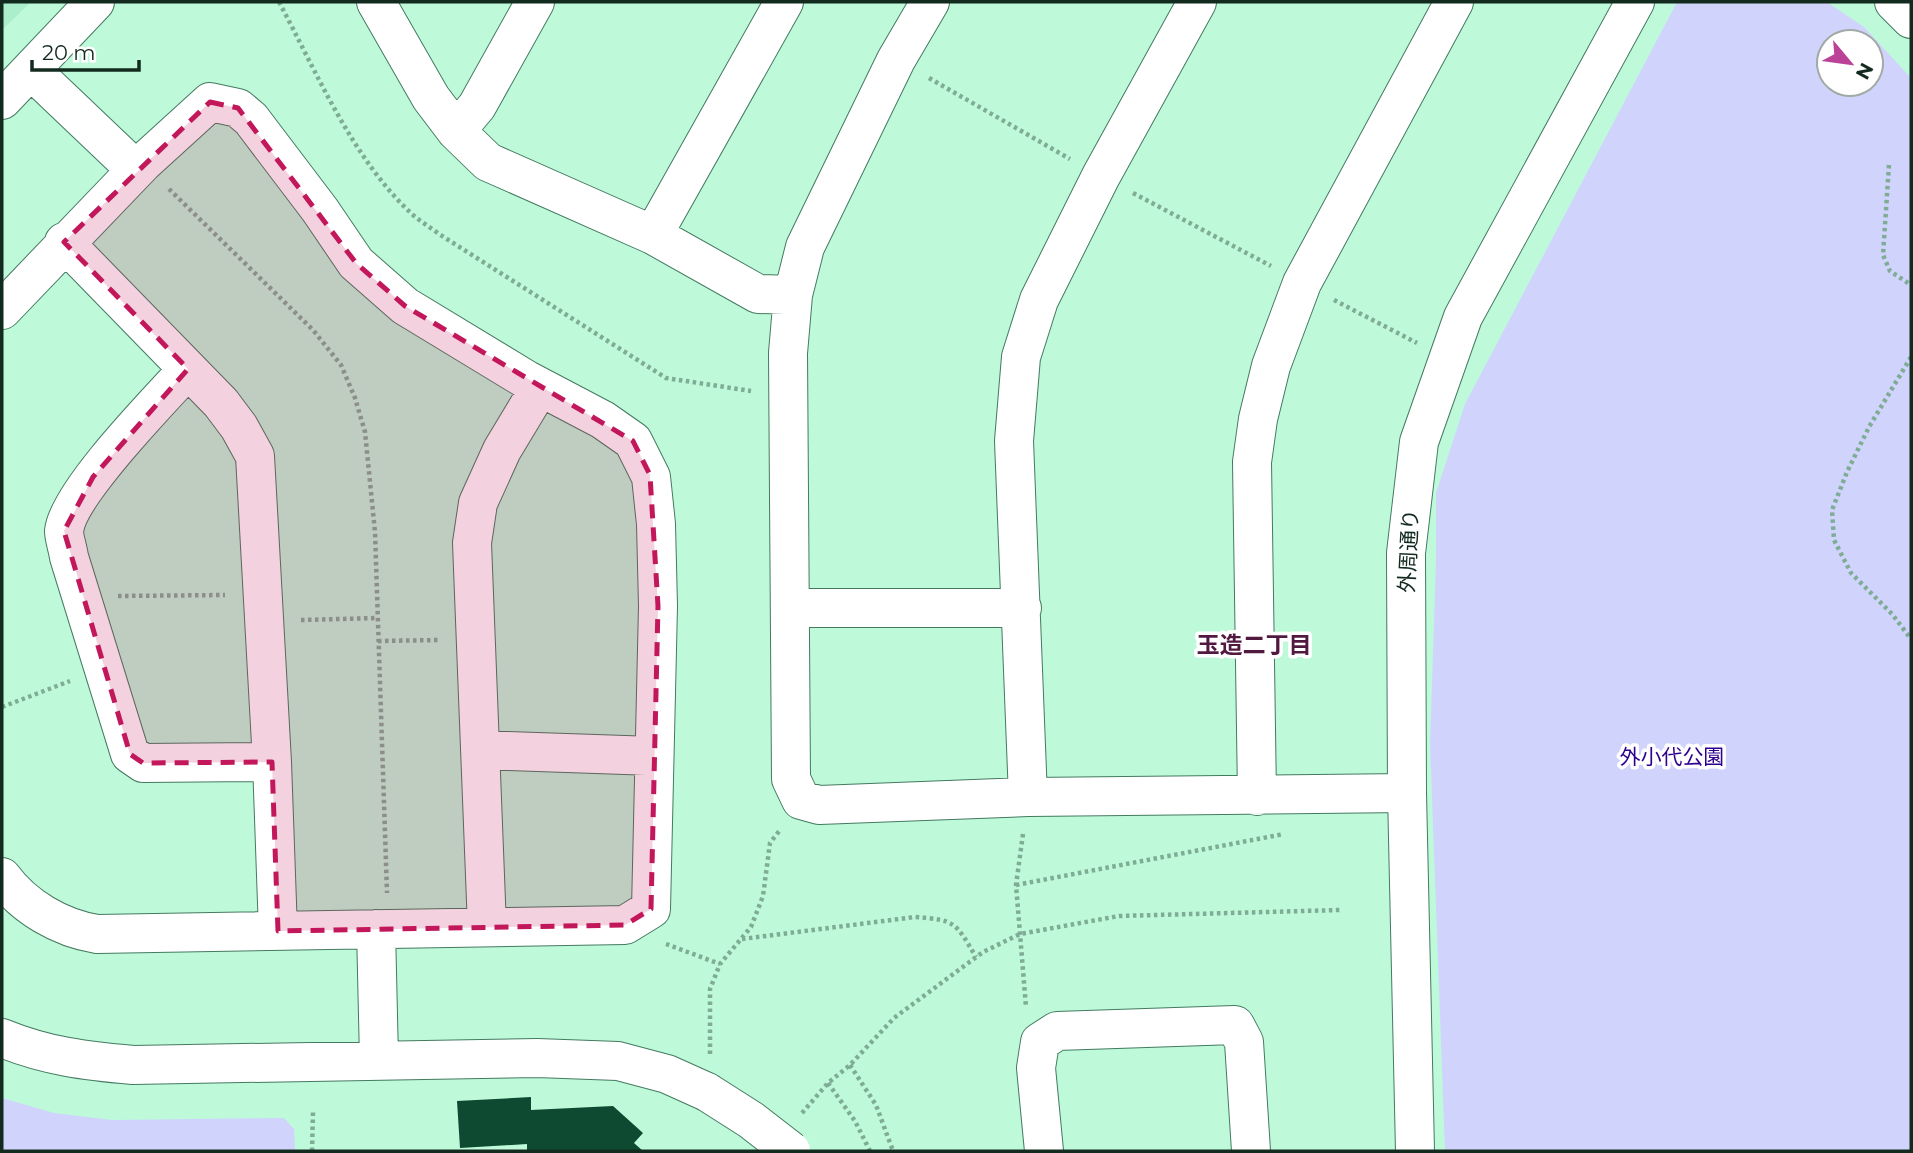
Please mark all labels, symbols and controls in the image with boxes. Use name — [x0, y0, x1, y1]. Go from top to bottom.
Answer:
scale bar — [32, 28, 138, 72]
north arrow — [1815, 28, 1885, 98]
text: 20 m — [42, 40, 96, 65]
text: N — [1851, 59, 1878, 83]
street label: 外周通り — [1394, 508, 1423, 594]
district label: 玉造二丁目 — [1197, 631, 1312, 659]
park label: 外小代公園 — [1620, 744, 1725, 769]

